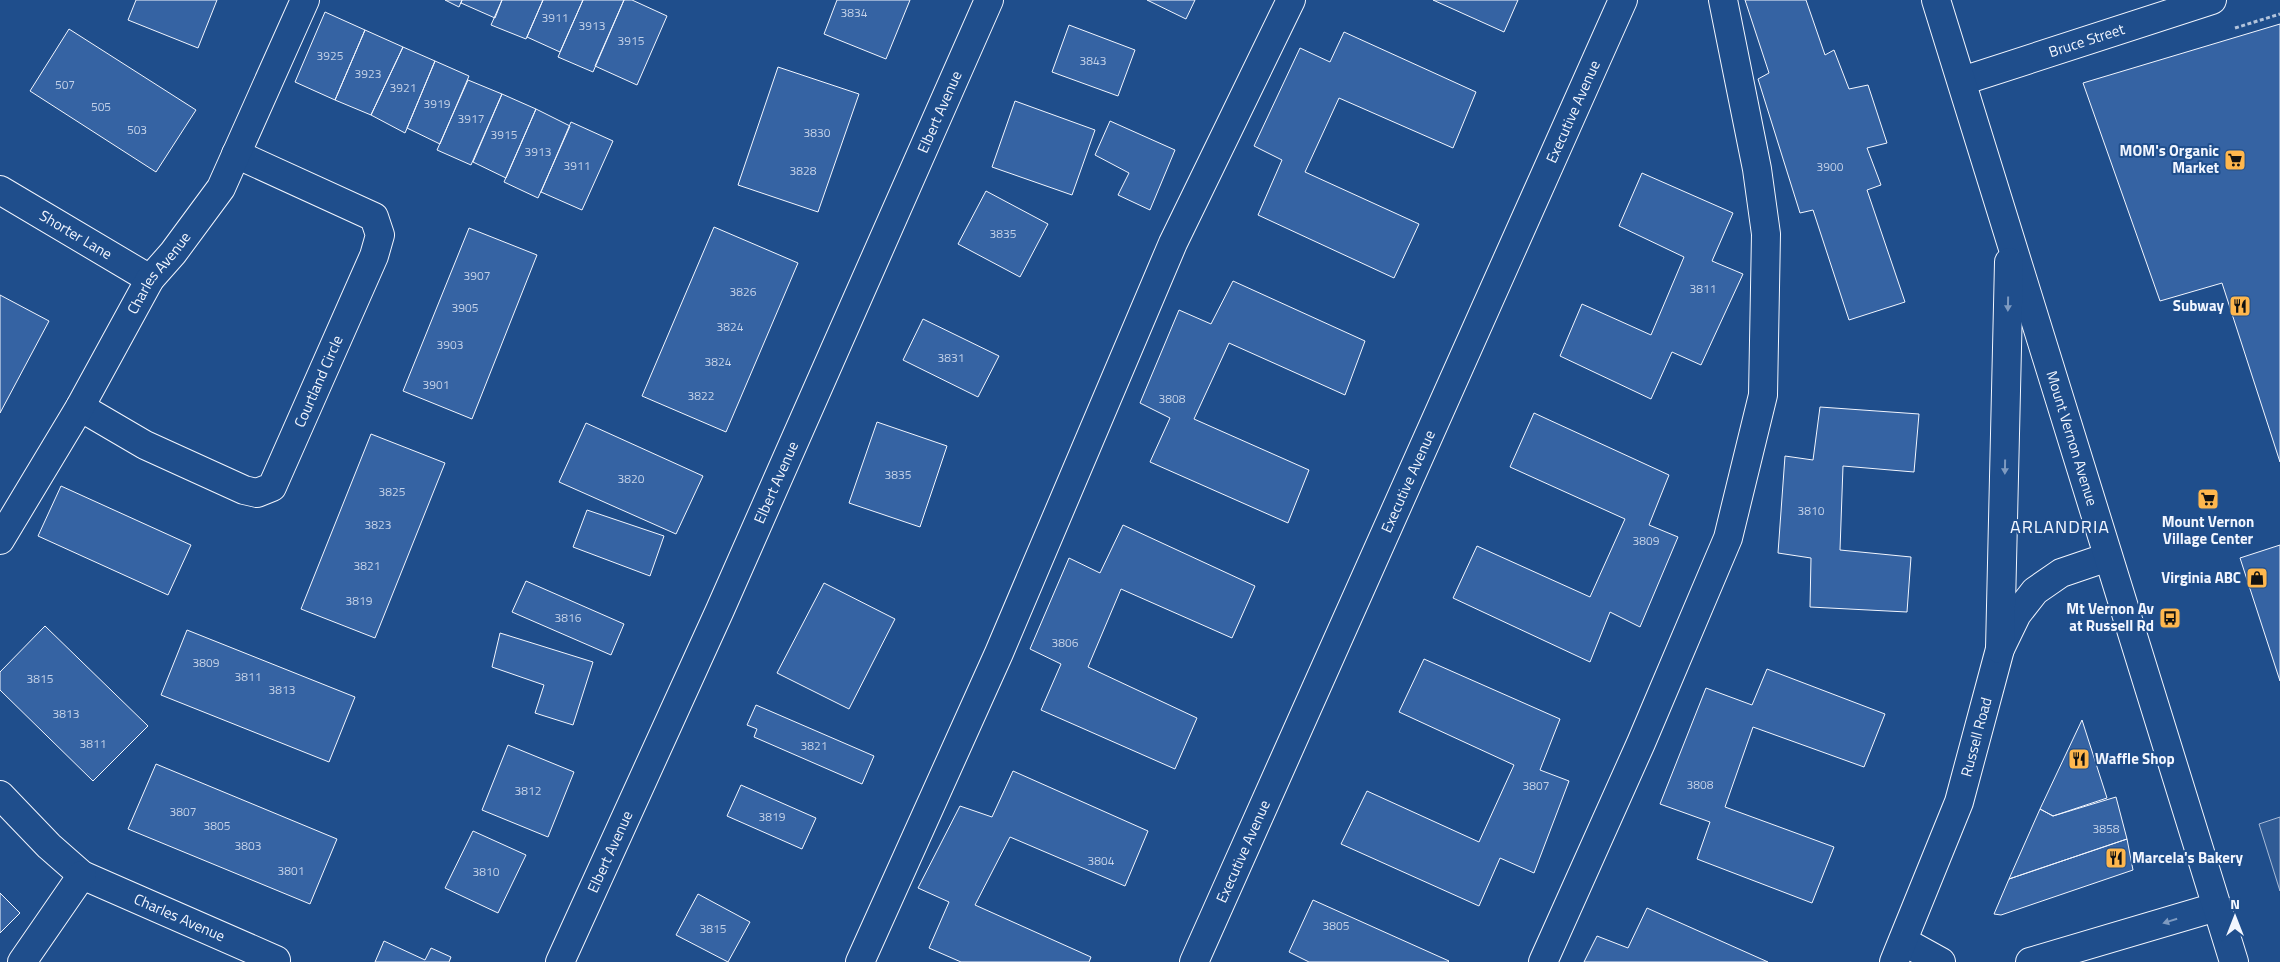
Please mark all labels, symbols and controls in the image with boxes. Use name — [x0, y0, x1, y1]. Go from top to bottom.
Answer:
house number: 3834 — [841, 3, 868, 22]
house number: 3911 — [542, 8, 568, 27]
house number: 3913 — [579, 16, 605, 35]
street label: Bruce Street — [2046, 17, 2128, 63]
house number: 3915 — [618, 31, 645, 50]
house number: 3925 — [317, 46, 344, 65]
house number: 3843 — [1080, 51, 1106, 70]
street label: Executive Avenue — [1540, 56, 1606, 167]
house number: 3923 — [355, 64, 381, 83]
street label: Elbert Avenue — [911, 67, 967, 157]
house number: 507 — [55, 75, 75, 94]
house number: 3921 — [390, 78, 416, 97]
house number: 3919 — [424, 94, 451, 113]
house number: 505 — [91, 97, 111, 116]
house number: 3917 — [458, 109, 484, 128]
house number: 503 — [127, 120, 147, 139]
house number: 3830 — [804, 123, 831, 142]
house number: 3915 — [491, 125, 518, 144]
place label: MOM's Organic Market — [2120, 139, 2220, 179]
house number: 3913 — [525, 142, 551, 161]
supermarket icon: MOM's Organic Market — [2223, 148, 2247, 172]
house number: 3911 — [564, 156, 590, 175]
house number: 3900 — [1817, 157, 1844, 176]
house number: 3828 — [790, 161, 817, 180]
street label: Shorter Lane — [35, 204, 117, 265]
house number: 3835 — [990, 224, 1017, 243]
street label: Charles Avenue — [121, 227, 196, 318]
house number: 3907 — [464, 266, 490, 285]
house number: 3811 — [1690, 279, 1716, 298]
house number: 3826 — [730, 282, 757, 301]
place label: Subway — [2173, 294, 2224, 317]
restaurant icon: Subway — [2228, 294, 2252, 318]
one-way arrow — [2004, 296, 2012, 312]
house number: 3905 — [452, 298, 479, 317]
house number: 3824 — [717, 317, 744, 336]
street label: Courtland Circle — [288, 331, 349, 431]
house number: 3903 — [437, 335, 463, 354]
house number: 3831 — [938, 348, 964, 367]
house number: 3824 — [705, 352, 732, 371]
street label: Mount Vernon Avenue — [2041, 368, 2104, 509]
house number: 3901 — [423, 375, 449, 394]
house number: 3822 — [688, 386, 714, 405]
house number: 3808 — [1159, 389, 1186, 408]
street label: Executive Avenue — [1375, 426, 1441, 537]
street label: Elbert Avenue — [747, 437, 804, 527]
one-way arrow — [2001, 459, 2009, 475]
house number: 3835 — [885, 465, 912, 484]
house number: 3820 — [618, 469, 645, 488]
house number: 3825 — [379, 482, 406, 501]
supermarket icon: Mount Vernon Village Center — [2196, 487, 2220, 511]
house number: 3810 — [1798, 501, 1825, 520]
place label: Mount Vernon Village Center — [2162, 510, 2254, 550]
district label: ARLANDRIA — [2010, 513, 2110, 540]
house number: 3823 — [365, 515, 391, 534]
house number: 3809 — [1633, 531, 1660, 550]
house number: 3821 — [354, 556, 380, 575]
place label: Virginia ABC — [2161, 566, 2241, 589]
shop icon: Virginia ABC — [2245, 566, 2269, 590]
house number: 3819 — [346, 591, 373, 610]
place label: Mt Vernon Av at Russell Rd — [2066, 597, 2155, 637]
bus stop icon: Mt Vernon Av at Russell Rd — [2158, 606, 2182, 630]
house number: 3816 — [555, 608, 582, 627]
house number: 3806 — [1052, 633, 1079, 652]
house number: 3809 — [193, 653, 220, 672]
house number: 3811 — [235, 667, 261, 686]
house number: 3815 — [27, 669, 54, 688]
house number: 3813 — [269, 680, 295, 699]
street label: Russell Road — [1954, 695, 1998, 779]
house number: 3813 — [53, 704, 79, 723]
house number: 3811 — [80, 734, 106, 753]
house number: 3821 — [801, 736, 827, 755]
restaurant icon: Waffle Shop — [2067, 747, 2091, 771]
place label: Waffle Shop — [2095, 747, 2175, 770]
house number: 3808 — [1687, 775, 1714, 794]
house number: 3807 — [1523, 776, 1549, 795]
house number: 3812 — [515, 781, 541, 800]
street label: Executive Avenue — [1210, 796, 1276, 906]
house number: 3807 — [170, 802, 196, 821]
street label: Elbert Avenue — [581, 807, 638, 896]
house number: 3819 — [759, 807, 786, 826]
house number: 3805 — [204, 816, 231, 835]
house number: 3858 — [2093, 819, 2120, 838]
house number: 3803 — [235, 836, 261, 855]
restaurant icon: Marcela's Bakery — [2104, 846, 2128, 870]
place label: Marcela's Bakery — [2132, 846, 2244, 869]
house number: 3804 — [1088, 851, 1115, 870]
house number: 3801 — [278, 861, 304, 880]
house number: 3810 — [473, 862, 500, 881]
street label: Charles Avenue — [130, 887, 229, 947]
north arrow — [2210, 892, 2260, 942]
text: N — [2230, 893, 2240, 914]
house number: 3805 — [1323, 916, 1350, 935]
one-way arrow — [2162, 917, 2177, 925]
house number: 3815 — [700, 919, 727, 938]

